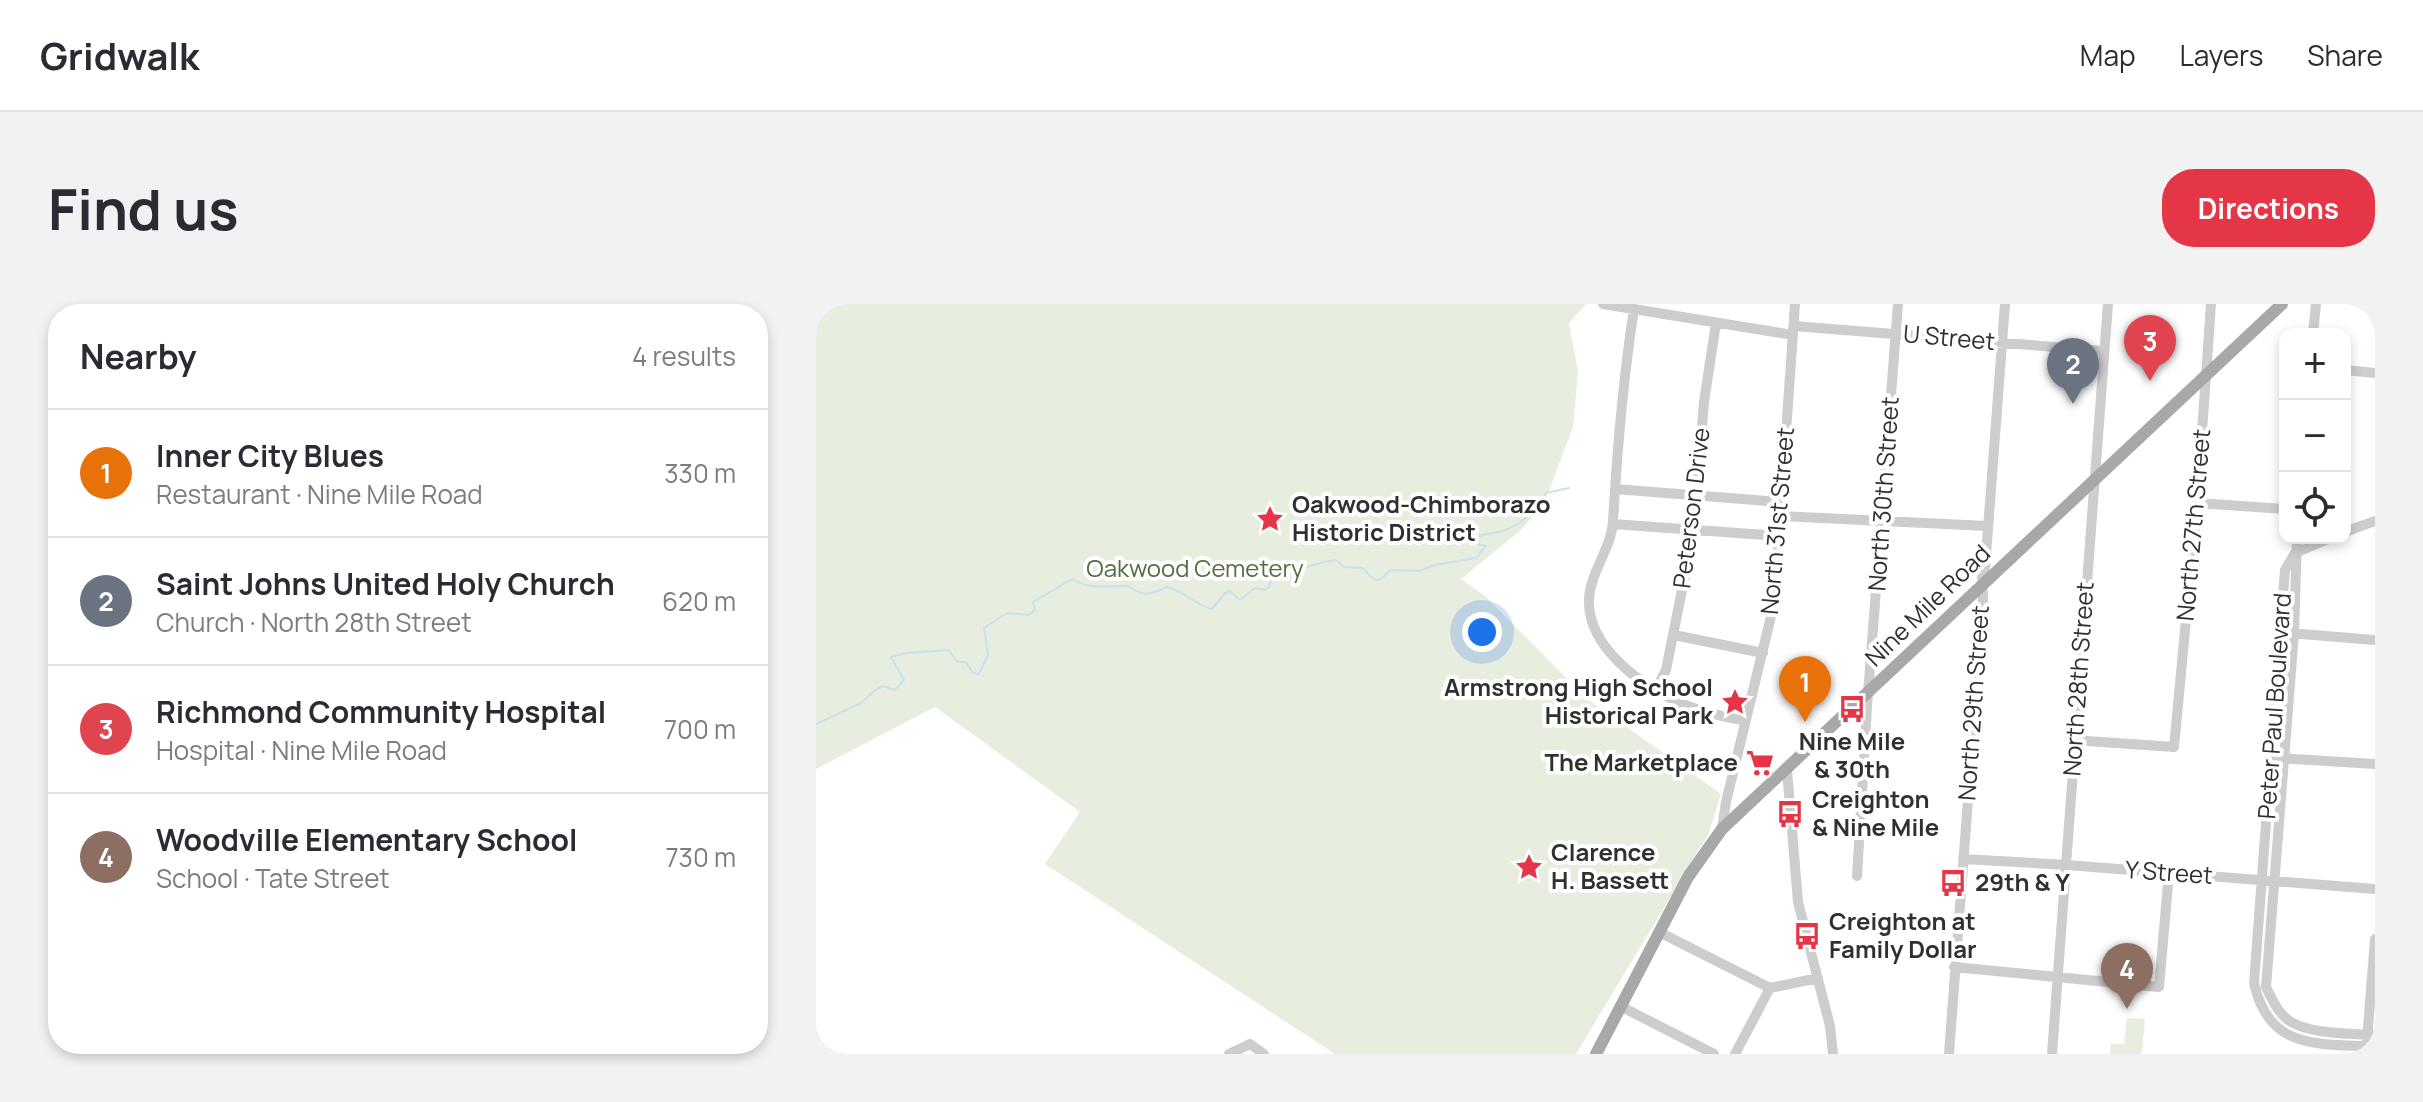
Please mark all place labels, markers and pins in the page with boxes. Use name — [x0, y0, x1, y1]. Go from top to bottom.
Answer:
pin: 3 — [2124, 315, 2176, 381]
pin: 2 — [2047, 338, 2099, 404]
place label: Oakwood-Chimborazo Historic District — [1292, 487, 1551, 548]
place icon: Oakwood-Chimborazo Historic District — [1255, 504, 1285, 534]
pin: 1 — [1779, 656, 1831, 722]
place label: Armstrong High School Historical Park — [1444, 670, 1714, 731]
place icon: Armstrong High School Historical Park — [1720, 687, 1750, 717]
bus stop icon: Nine Mile & 30th — [1837, 694, 1867, 724]
place label: Nine Mile & 30th — [1799, 724, 1905, 785]
place label: The Marketplace — [1545, 745, 1738, 778]
supermarket icon: The Marketplace — [1745, 748, 1775, 778]
place label: Creighton & Nine Mile — [1812, 782, 1939, 843]
bus stop icon: Creighton & Nine Mile — [1775, 799, 1805, 829]
place label: Clarence H. Bassett — [1551, 835, 1669, 896]
place icon: Clarence H. Bassett — [1514, 852, 1544, 882]
place label: 29th & Y — [1975, 865, 2070, 898]
bus stop icon: 29th & Y — [1938, 868, 1968, 898]
place label: Creighton at Family Dollar — [1829, 904, 1977, 965]
bus stop icon: Creighton at Family Dollar — [1792, 921, 1822, 951]
pin: 4 — [2101, 943, 2153, 1009]

